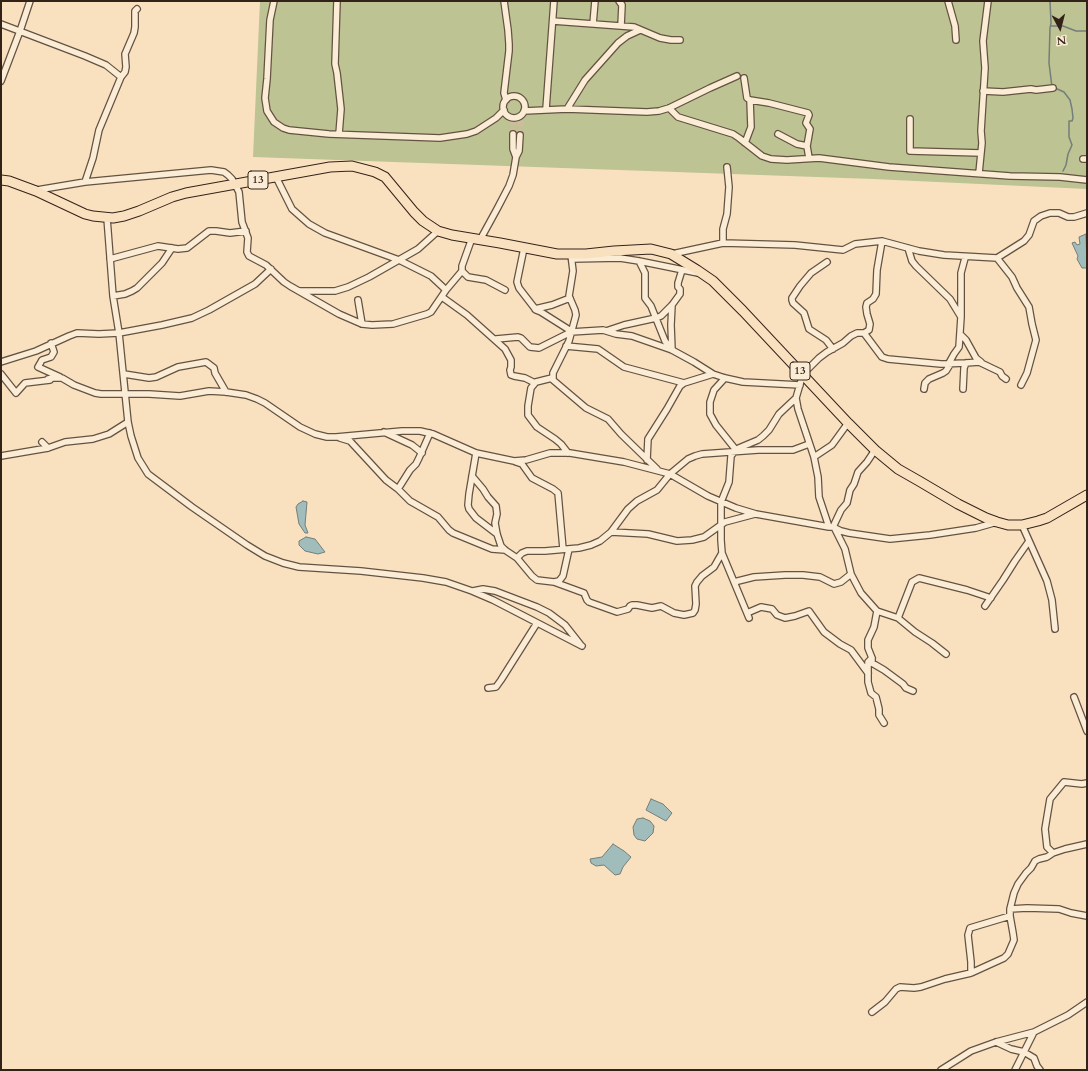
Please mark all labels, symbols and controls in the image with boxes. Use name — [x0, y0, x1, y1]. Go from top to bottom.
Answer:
north arrow — [1040, 8, 1080, 48]
text: N — [1056, 32, 1067, 48]
road number: 13 — [248, 171, 268, 189]
road number: 13 — [790, 362, 810, 380]

